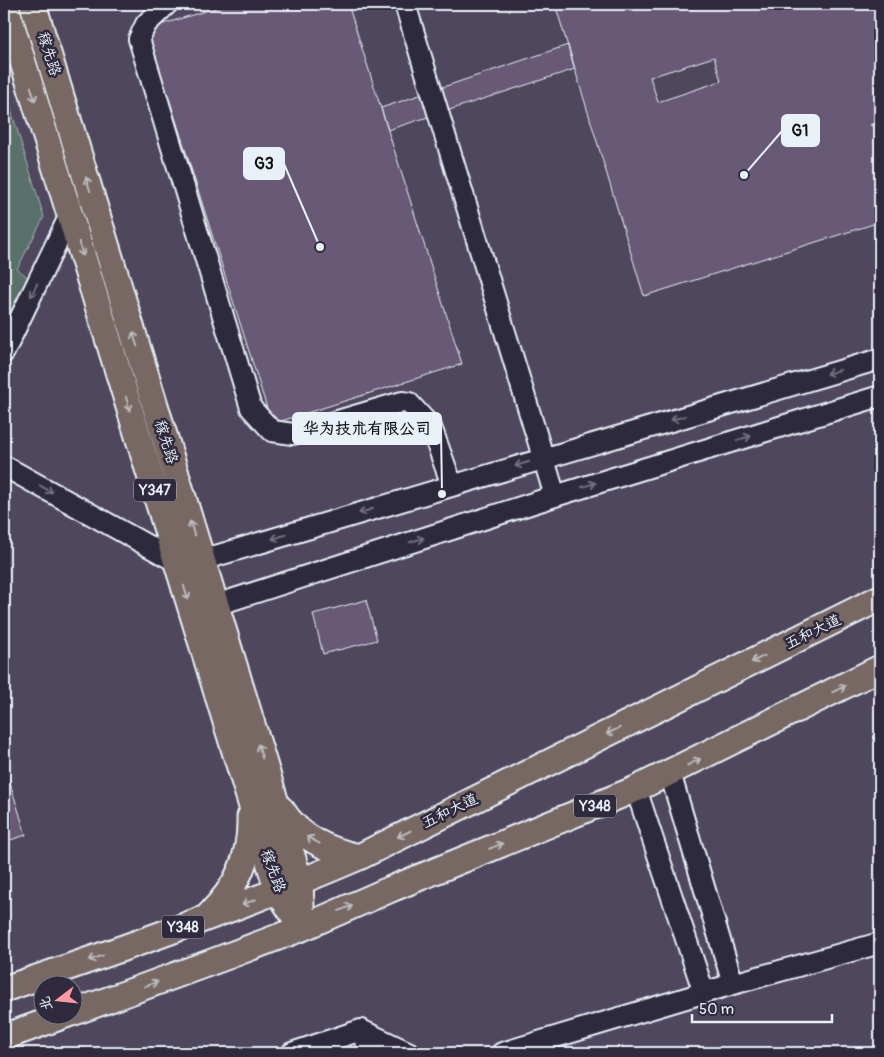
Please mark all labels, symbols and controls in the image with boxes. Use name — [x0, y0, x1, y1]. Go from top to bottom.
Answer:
street label: 稼先路 — [33, 30, 65, 78]
one-way arrow — [29, 85, 38, 101]
callout: G1 — [782, 115, 819, 146]
text: G1 — [792, 121, 808, 141]
callout: G3 — [244, 148, 284, 179]
text: G3 — [254, 154, 274, 174]
one-way arrow — [82, 176, 92, 192]
one-way arrow — [76, 241, 86, 257]
one-way arrow — [28, 283, 38, 298]
one-way arrow — [130, 332, 139, 348]
one-way arrow — [826, 368, 842, 378]
one-way arrow — [124, 396, 134, 412]
callout: 华为技术有限公司 — [293, 413, 441, 444]
one-way arrow — [670, 414, 686, 424]
street label: 稼先路 — [150, 418, 182, 466]
text: 华为技术有限公司 — [303, 419, 431, 439]
one-way arrow — [736, 432, 752, 442]
one-way arrow — [514, 460, 530, 470]
road number: Y347 — [134, 478, 176, 502]
one-way arrow — [581, 480, 597, 490]
one-way arrow — [39, 485, 53, 495]
one-way arrow — [358, 506, 374, 516]
one-way arrow — [187, 521, 197, 537]
one-way arrow — [271, 532, 287, 542]
one-way arrow — [409, 535, 425, 544]
one-way arrow — [182, 585, 192, 601]
street label: 五和大道 — [782, 610, 844, 654]
one-way arrow — [751, 655, 766, 664]
one-way arrow — [831, 684, 846, 693]
one-way arrow — [605, 726, 620, 736]
one-way arrow — [254, 743, 264, 759]
one-way arrow — [686, 756, 701, 766]
street label: 五和大道 — [419, 789, 481, 833]
road number: Y348 — [574, 794, 616, 818]
one-way arrow — [397, 830, 412, 839]
one-way arrow — [306, 835, 321, 844]
one-way arrow — [489, 841, 504, 850]
street label: 稼先路 — [256, 847, 290, 895]
one-way arrow — [242, 898, 257, 907]
one-way arrow — [338, 903, 353, 913]
road number: Y348 — [162, 916, 204, 939]
one-way arrow — [89, 954, 105, 963]
north arrow — [32, 974, 82, 1024]
one-way arrow — [143, 979, 159, 988]
scale bar — [692, 992, 832, 1024]
text: 北 — [36, 994, 56, 1013]
text: 50 m — [699, 1000, 734, 1019]

